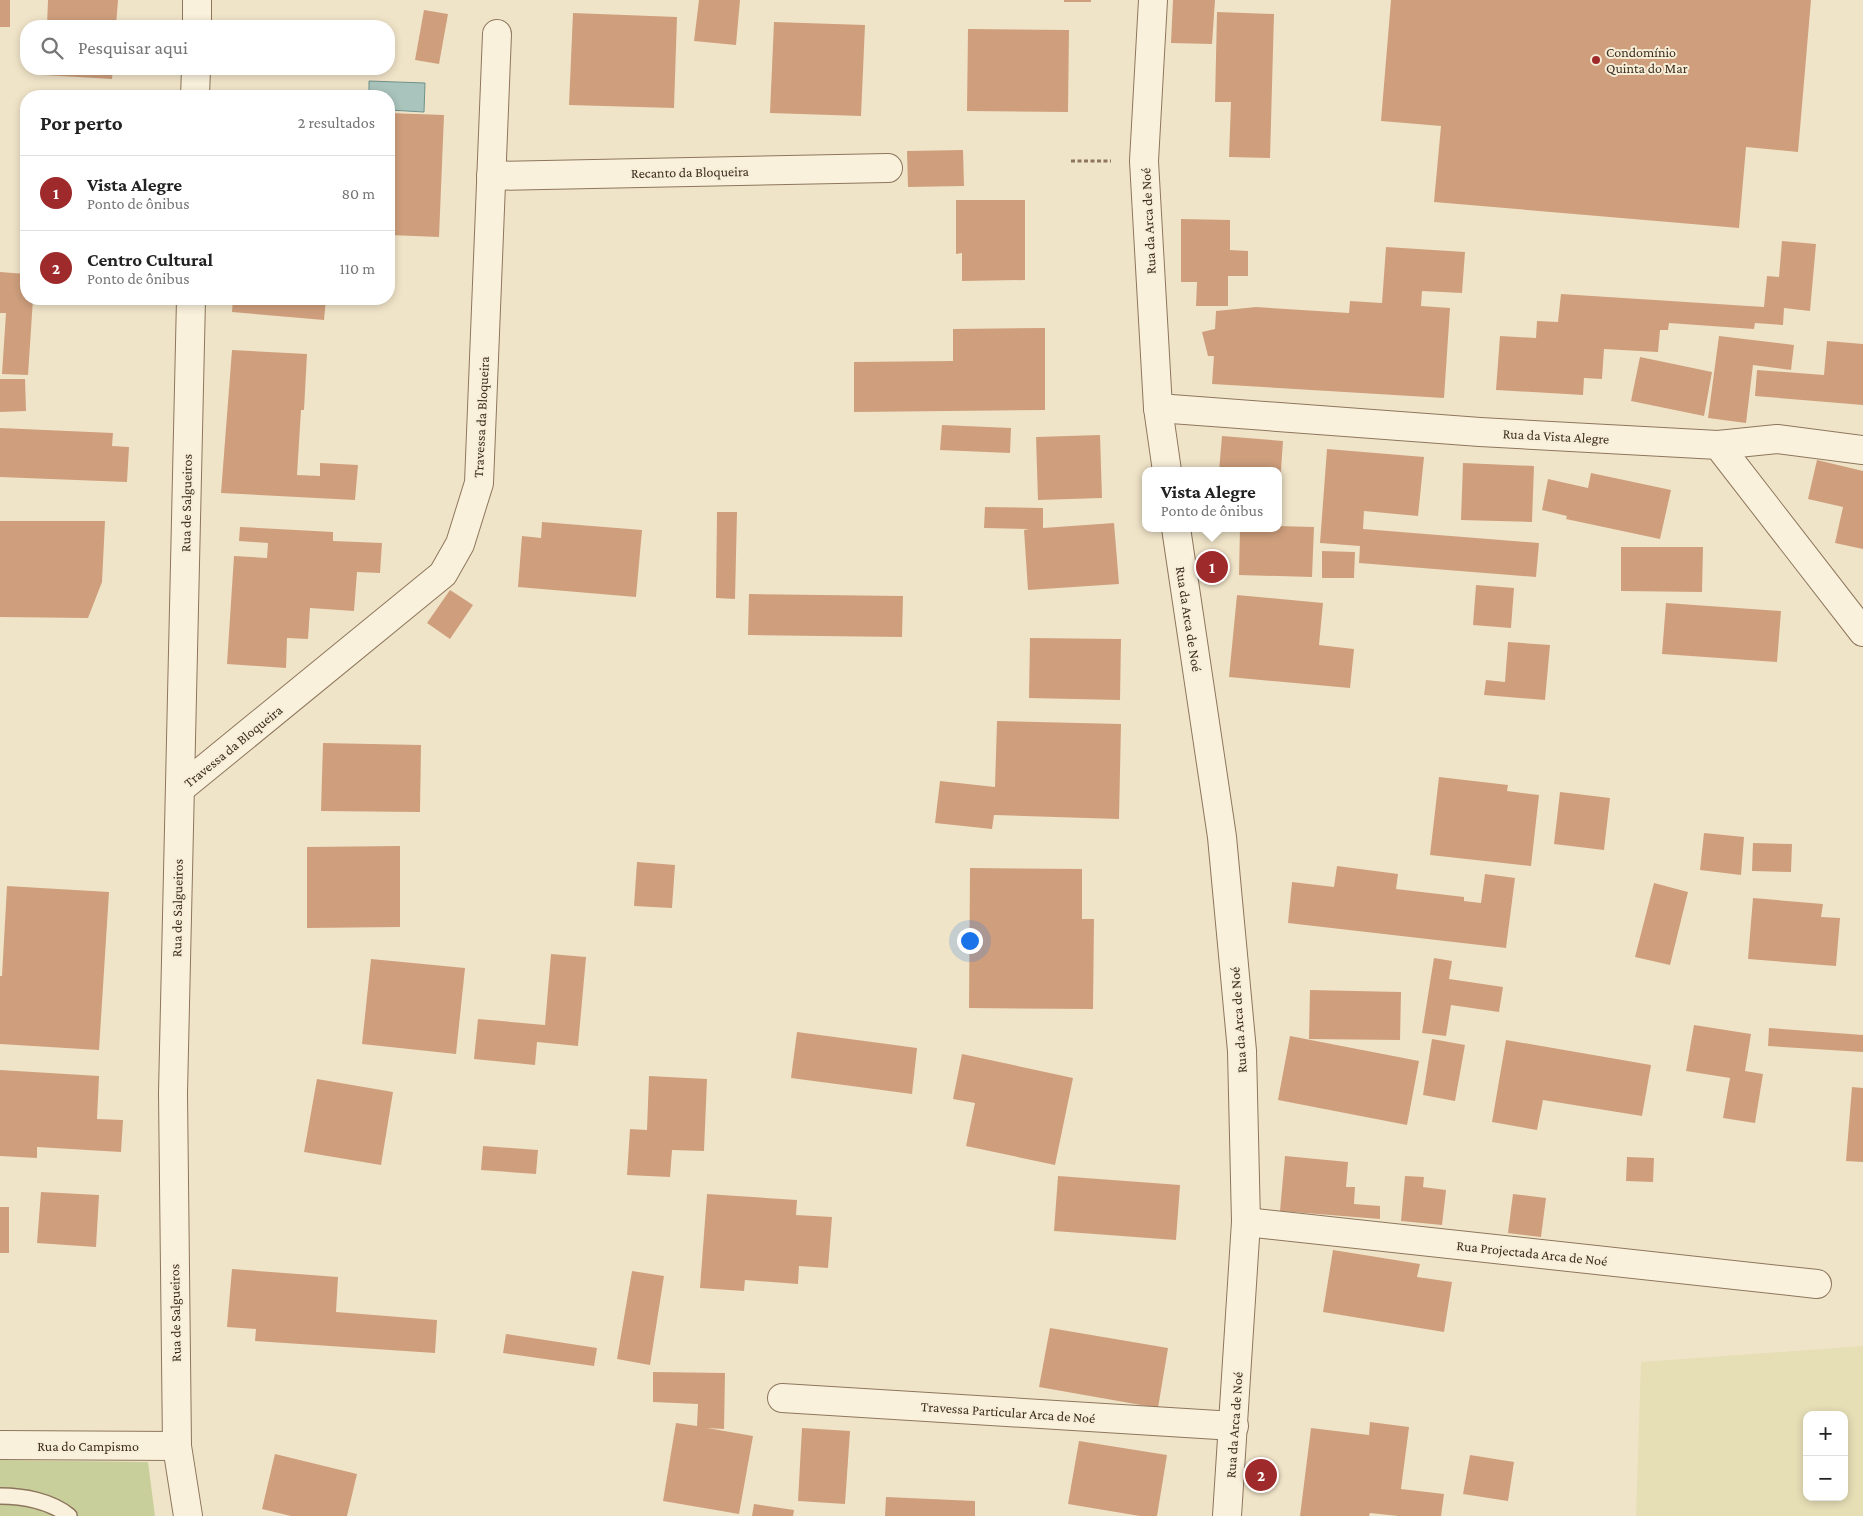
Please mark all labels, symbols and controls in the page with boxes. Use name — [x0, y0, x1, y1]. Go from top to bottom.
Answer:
search box — [20, 20, 395, 75]
icon: search — [38, 34, 66, 62]
text: Pesquisar aqui — [78, 37, 188, 58]
place label: Condomínio Quinta do Mar — [1606, 44, 1688, 76]
marker: Condomínio Quinta do Mar — [1590, 54, 1602, 66]
text: Por perto — [40, 111, 123, 135]
text: 2 resultados — [298, 114, 375, 131]
street label: Recanto da Bloqueira — [631, 163, 750, 181]
street label: Rua da Arca de Noé — [1137, 167, 1159, 275]
text: Vista Alegre — [87, 174, 182, 195]
text: 1 — [53, 185, 59, 202]
text: 80 m — [341, 185, 375, 202]
text: Ponto de ônibus — [87, 195, 190, 212]
text: Centro Cultural — [87, 249, 213, 270]
text: 2 — [52, 260, 60, 277]
text: 110 m — [339, 260, 375, 277]
text: Ponto de ônibus — [87, 270, 190, 287]
street label: Travessa da Bloqueira — [470, 355, 492, 478]
street label: Rua da Vista Alegre — [1502, 425, 1610, 447]
street label: Rua de Salgueiros — [177, 454, 195, 552]
popup — [1142, 467, 1282, 532]
text: Vista Alegre — [1161, 481, 1256, 502]
text: Ponto de ônibus — [1161, 502, 1263, 519]
pin: 1 — [1196, 548, 1228, 586]
street label: Rua da Arca de Noé — [1173, 565, 1205, 673]
street label: Travessa da Bloqueira — [181, 701, 286, 790]
street label: Rua de Salgueiros — [168, 859, 186, 957]
your location — [957, 928, 983, 954]
street label: Rua da Arca de Noé — [1226, 966, 1250, 1074]
street label: Rua Projectada Arca de Noé — [1456, 1237, 1608, 1270]
street label: Rua de Salgueiros — [166, 1264, 184, 1362]
street label: Rua da Arca de Noé — [1222, 1371, 1246, 1479]
street label: Travessa Particular Arca de Noé — [920, 1398, 1096, 1426]
map controls — [1803, 1411, 1848, 1501]
button: + — [1803, 1411, 1848, 1456]
street label: Rua do Campismo — [37, 1438, 139, 1454]
pin: 2 — [1245, 1456, 1277, 1494]
button: − — [1803, 1456, 1848, 1501]

